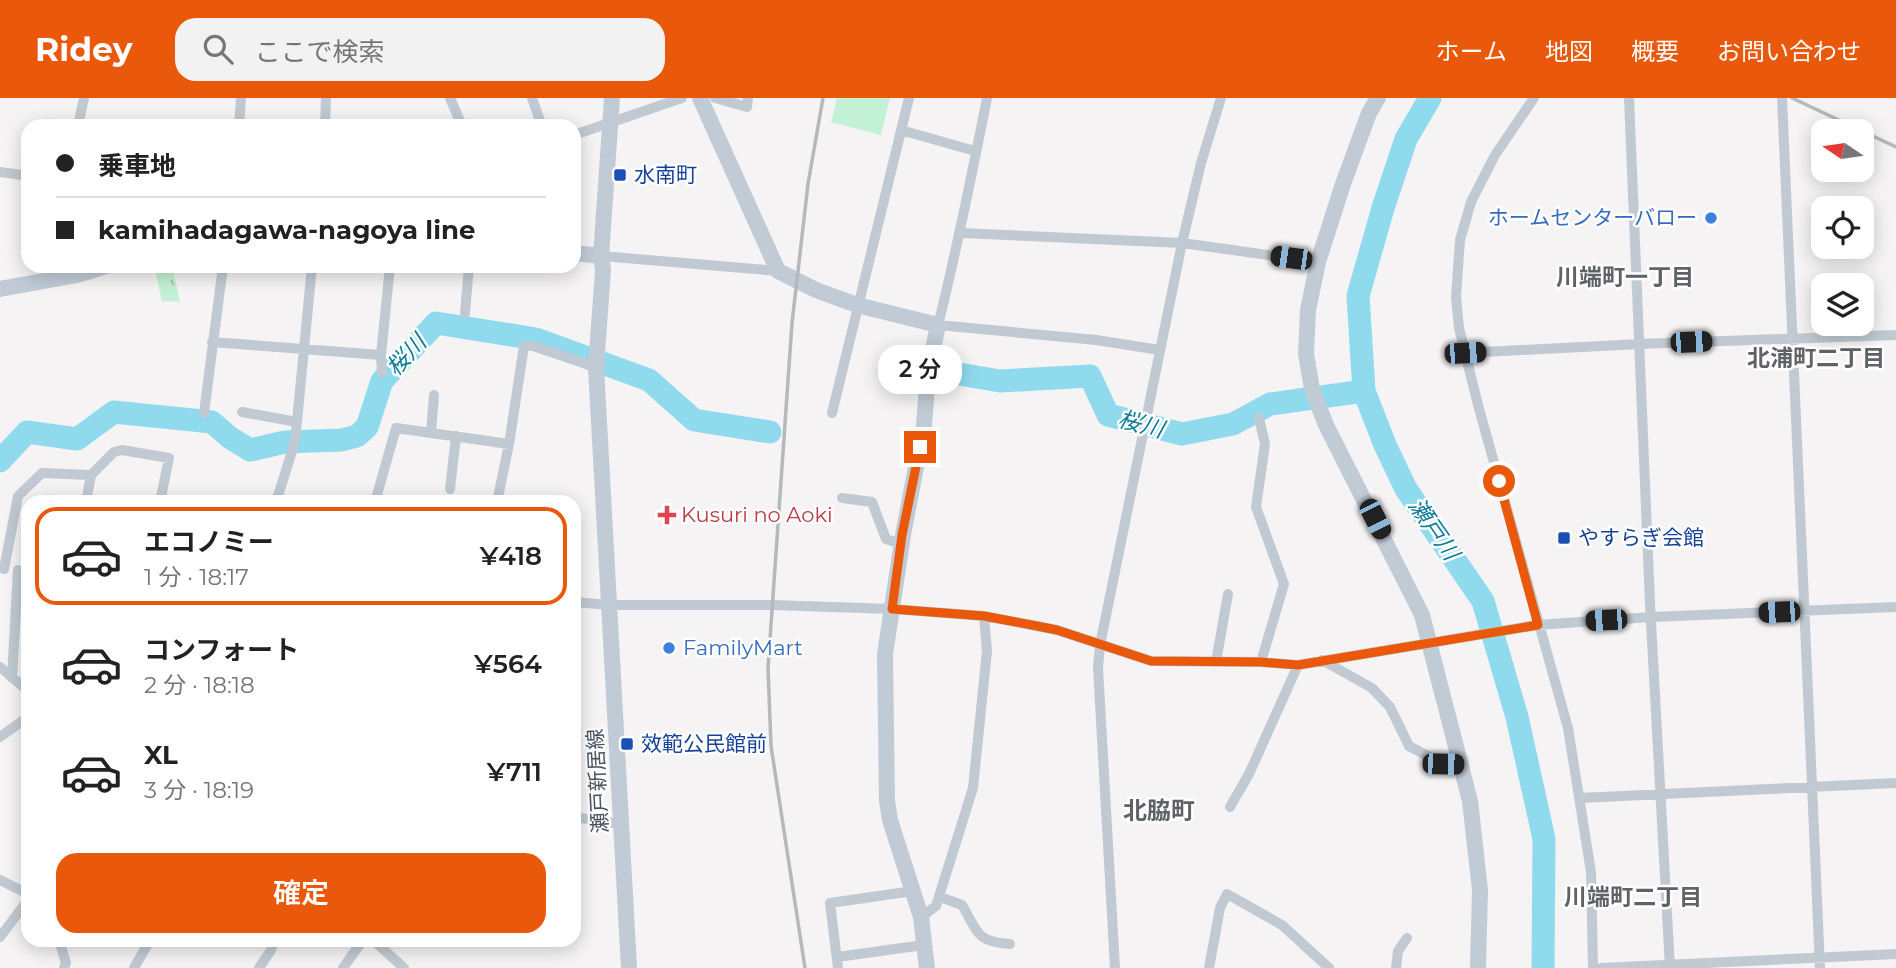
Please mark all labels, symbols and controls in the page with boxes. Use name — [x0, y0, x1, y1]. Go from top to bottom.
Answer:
search box — [175, 18, 665, 81]
text: Ridey — [35, 29, 133, 69]
icon: search — [199, 30, 237, 68]
text: ここで検索 — [255, 36, 385, 68]
text: ホーム — [1436, 37, 1507, 66]
text: 地図 — [1545, 37, 1593, 66]
text: 概要 — [1631, 37, 1679, 66]
text: お問い合わせ — [1717, 37, 1861, 66]
north arrow — [1811, 119, 1874, 182]
map controls — [1811, 119, 1874, 336]
text: 乗車地 — [98, 150, 176, 182]
place label: 水南町 — [634, 162, 697, 187]
marker: 水南町 — [612, 167, 628, 183]
button: locate — [1811, 196, 1874, 259]
place label: ホームセンターバロー — [1488, 205, 1697, 230]
marker: ホームセンターバロー — [1703, 210, 1719, 226]
text: kamihadagawa-nagoya line — [98, 214, 475, 246]
car — [1269, 245, 1314, 271]
district label: 川端町一丁目 — [1556, 263, 1694, 291]
button: layers — [1811, 273, 1874, 336]
water label: 桜川 — [380, 326, 434, 381]
car — [1670, 331, 1713, 353]
car — [1444, 341, 1487, 365]
district label: 北浦町二丁目 — [1747, 344, 1885, 372]
callout: 2 分 — [878, 345, 962, 394]
text: 2 分 — [899, 355, 941, 383]
water label: 桜川 — [1115, 405, 1170, 444]
route end — [904, 431, 936, 463]
route start — [1483, 465, 1515, 497]
water label: 瀬戸川 — [1403, 493, 1467, 568]
car — [1357, 496, 1394, 542]
place label: Kusuri no Aoki — [681, 502, 833, 527]
marker: Kusuri no Aoki — [659, 507, 675, 523]
icon: car — [60, 525, 123, 588]
place label: やすらぎ会館 — [1578, 525, 1704, 550]
text: エコノミー — [144, 526, 274, 558]
marker: やすらぎ会館 — [1556, 530, 1572, 546]
text: ¥418 — [480, 540, 542, 572]
text: 1 分 · 18:17 — [144, 563, 249, 591]
car — [1758, 601, 1801, 623]
car — [1585, 608, 1628, 632]
icon: car — [60, 633, 123, 696]
text: コンフォート — [144, 634, 299, 666]
place label: FamilyMart — [683, 635, 803, 660]
marker: FamilyMart — [661, 640, 677, 656]
text: ¥564 — [474, 648, 542, 680]
text: 2 分 · 18:18 — [144, 671, 255, 699]
street label: 瀬戸新居線 — [582, 728, 613, 834]
place label: 效範公民館前 — [641, 731, 767, 756]
marker: 效範公民館前 — [619, 736, 635, 752]
text: XL — [144, 739, 178, 771]
icon: car — [60, 741, 123, 804]
car — [1422, 753, 1465, 775]
text: ¥711 — [487, 756, 542, 788]
text: 3 分 · 18:19 — [144, 776, 254, 804]
district label: 北脇町 — [1123, 796, 1195, 825]
button: 確定 — [56, 853, 546, 933]
district label: 川端町二丁目 — [1564, 883, 1702, 911]

